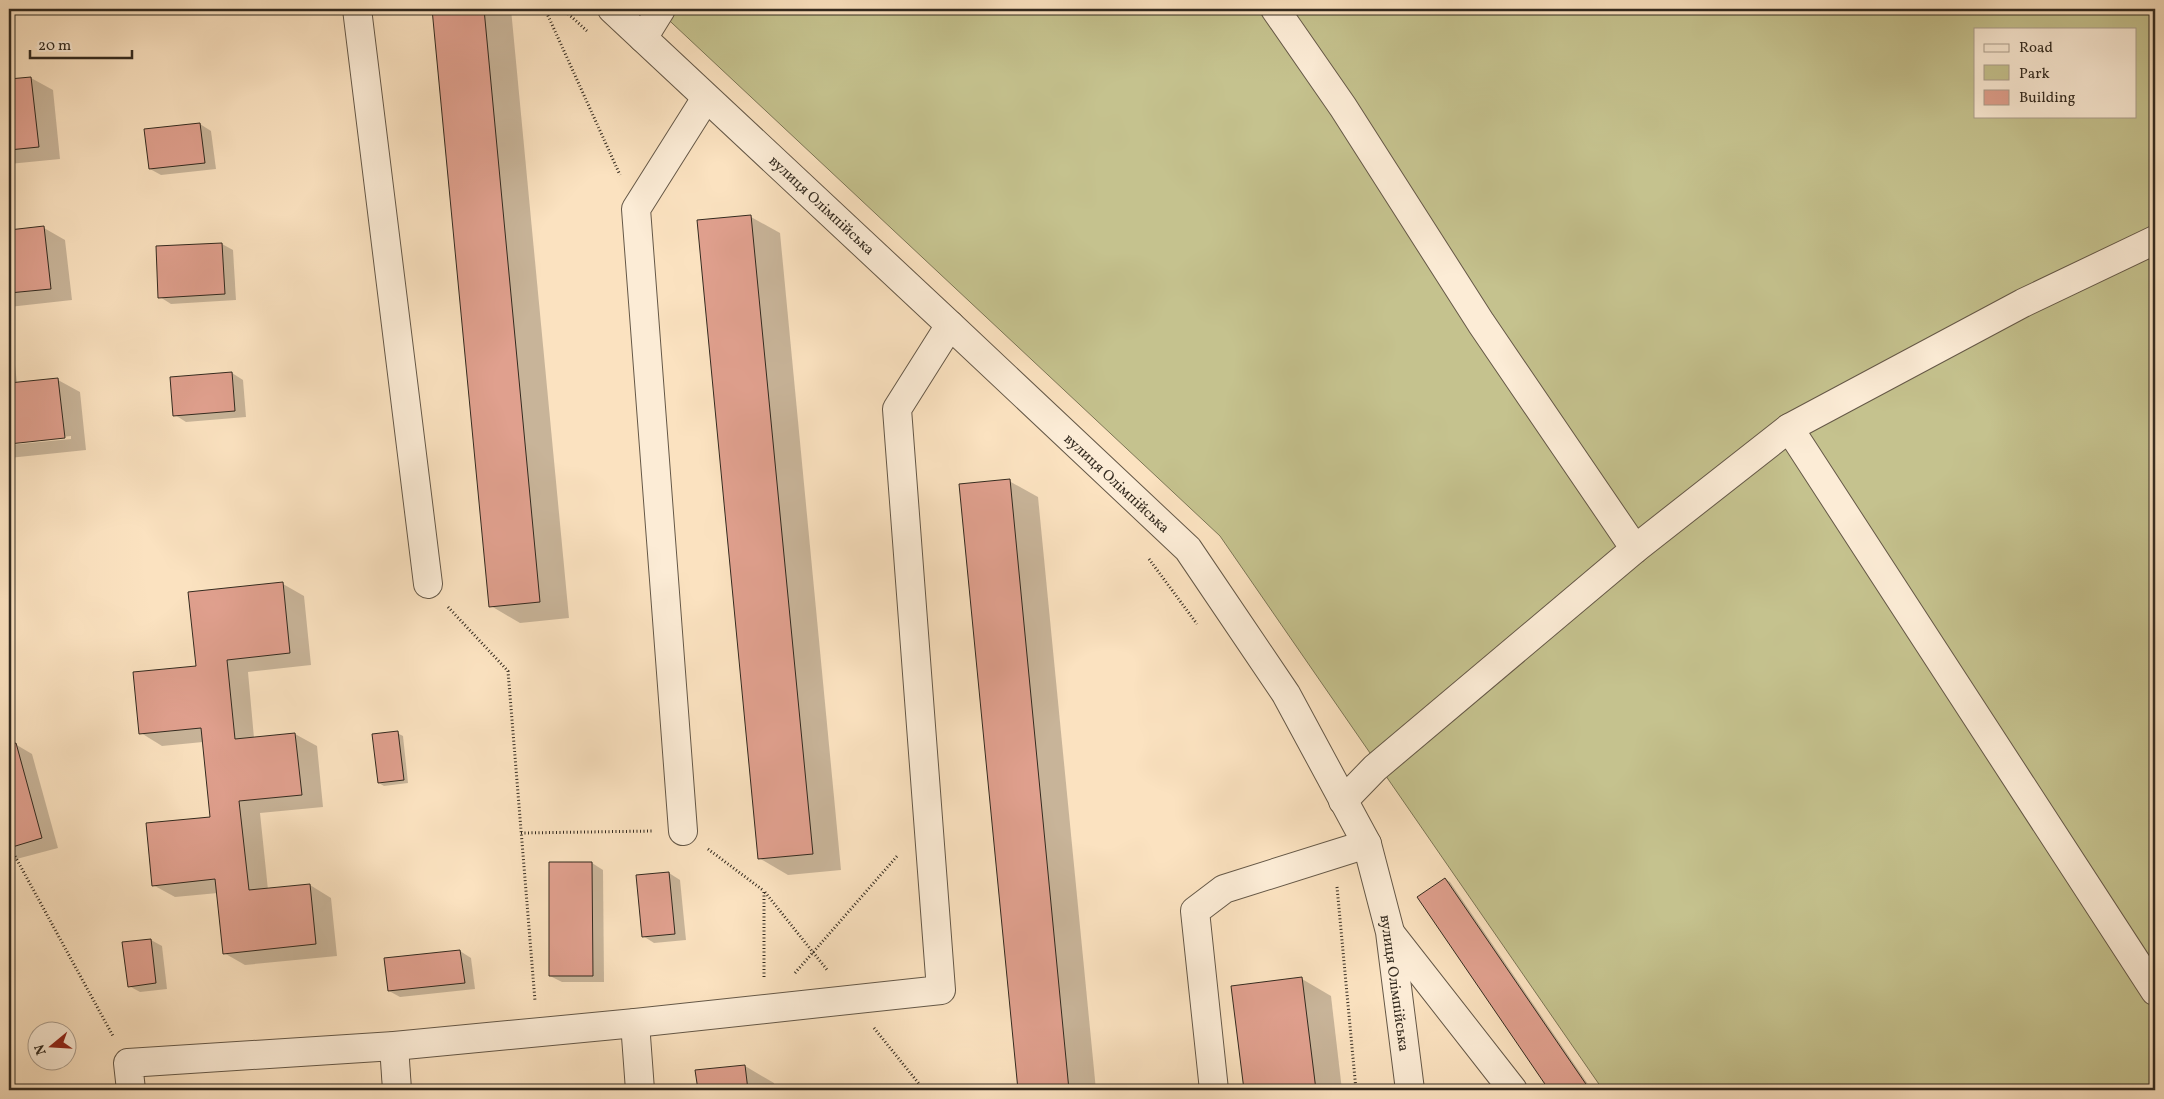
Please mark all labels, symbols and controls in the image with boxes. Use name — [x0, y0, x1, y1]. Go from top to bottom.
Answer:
scale bar — [30, 28, 132, 60]
legend — [1974, 28, 2136, 118]
text: 20 m — [38, 36, 71, 57]
text: Road — [2019, 38, 2053, 59]
text: Park — [2019, 64, 2050, 85]
text: Building — [2019, 88, 2076, 109]
street label: вулиця Олімпійська — [763, 151, 879, 261]
street label: вулиця Олімпійська — [1058, 429, 1174, 539]
street label: вулиця Олімпійська — [1374, 913, 1414, 1053]
north arrow — [28, 1022, 78, 1072]
text: N — [30, 1042, 52, 1057]

